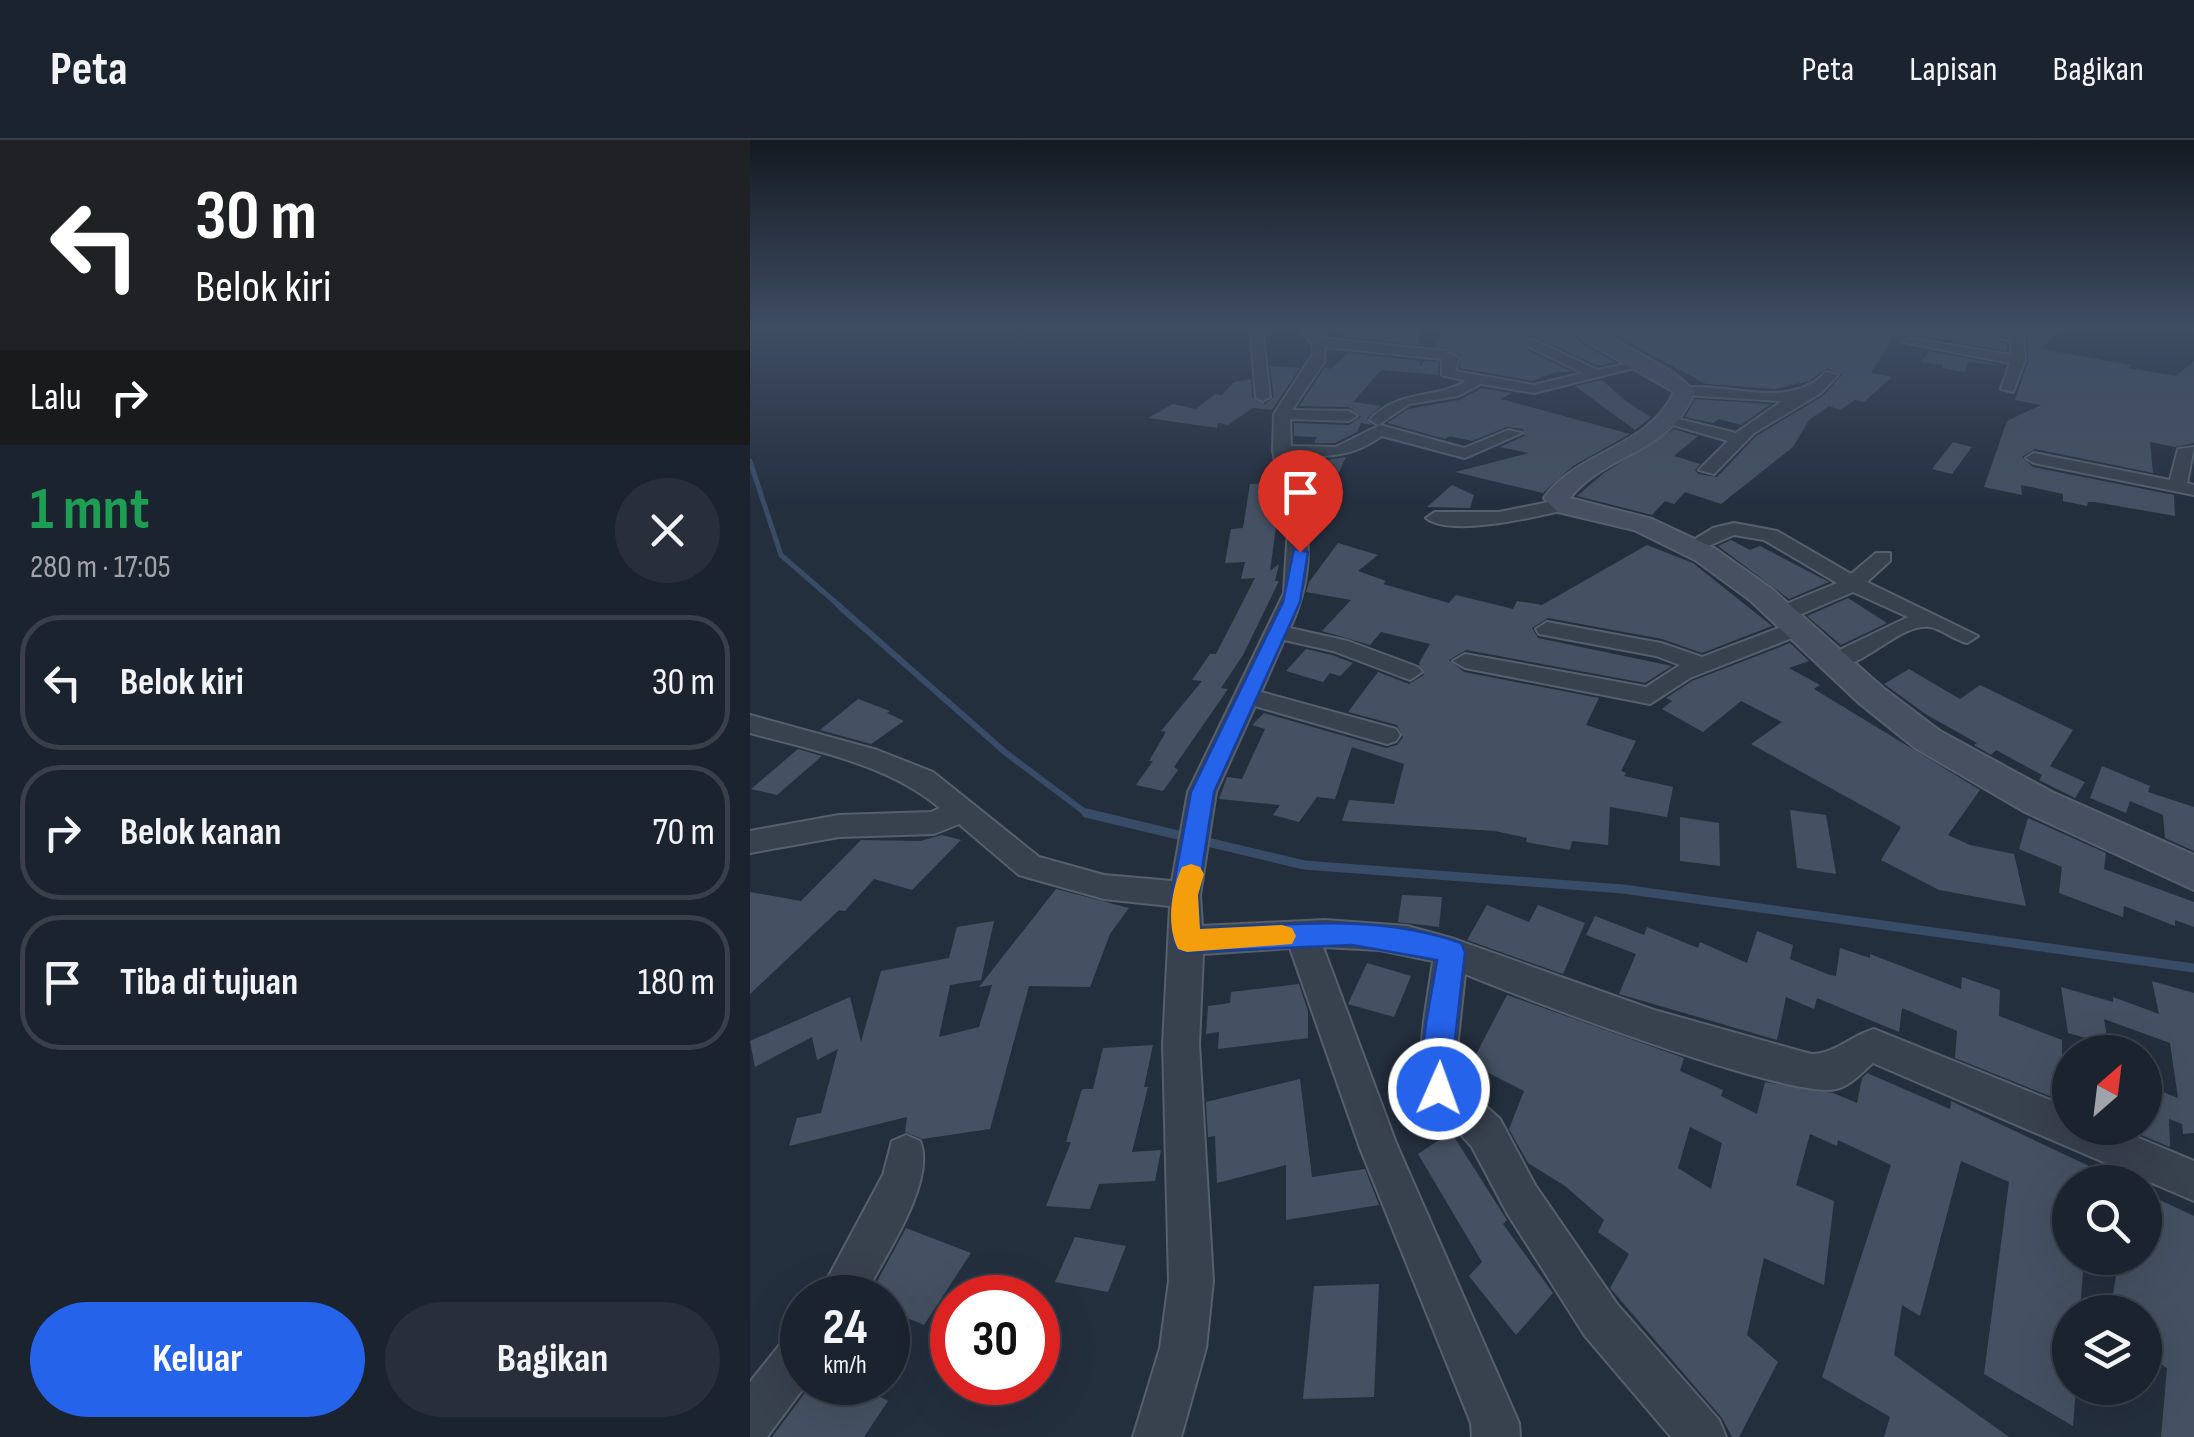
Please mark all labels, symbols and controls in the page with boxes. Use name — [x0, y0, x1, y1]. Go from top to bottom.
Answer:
text: Peta — [50, 41, 128, 98]
text: Peta — [1802, 48, 1854, 91]
text: Lapisan — [1909, 48, 1998, 91]
text: Bagikan — [2053, 48, 2144, 91]
text: 30 m — [195, 175, 317, 259]
icon: left — [30, 180, 160, 310]
text: Belok kiri — [195, 260, 331, 315]
icon: right — [102, 370, 157, 425]
text: Lalu — [30, 375, 82, 420]
pin — [1258, 450, 1343, 553]
icon: arrive — [1273, 465, 1328, 520]
text: 1 mnt — [30, 474, 149, 546]
button: close — [615, 478, 720, 583]
text: 280 m · 17:05 — [30, 548, 170, 587]
icon: left — [35, 655, 90, 710]
text: Belok kiri — [120, 660, 244, 705]
text: 30 m — [652, 660, 715, 705]
icon: right — [35, 805, 90, 860]
text: Belok kanan — [120, 810, 281, 855]
text: 70 m — [653, 810, 715, 855]
icon: arrive — [35, 955, 90, 1010]
text: Tiba di tujuan — [120, 960, 298, 1005]
text: 180 m — [638, 960, 715, 1005]
north arrow — [2052, 1035, 2162, 1145]
map controls — [2052, 1035, 2162, 1405]
position arrow — [1387, 1037, 1491, 1141]
button: search — [2052, 1165, 2162, 1275]
speed limit sign: 30 — [930, 1275, 1060, 1405]
button: layers — [2052, 1295, 2162, 1405]
text: 24 — [823, 1298, 867, 1358]
button: Keluar — [30, 1302, 365, 1417]
button: Bagikan — [385, 1302, 720, 1417]
text: km/h — [823, 1350, 867, 1381]

